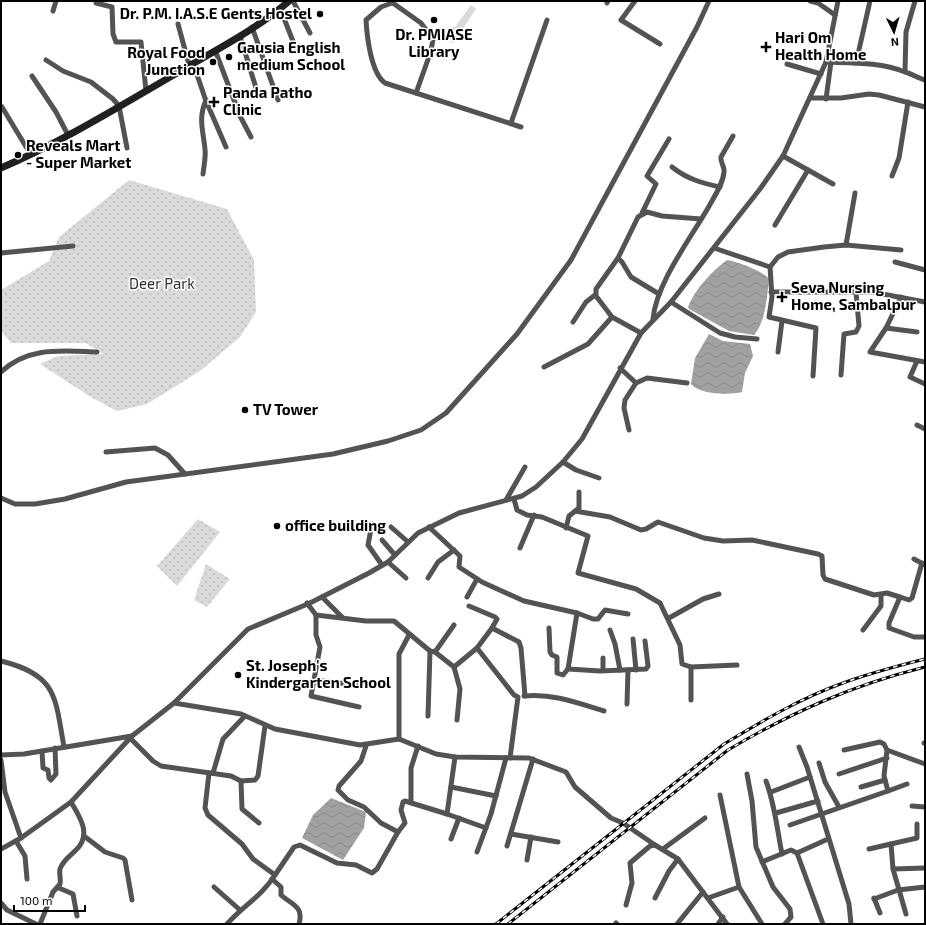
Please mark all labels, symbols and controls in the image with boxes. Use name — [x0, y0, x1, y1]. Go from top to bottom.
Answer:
place label: Dr. P.M. I.A.S.E Gents Hostel — [120, 4, 312, 22]
marker: Dr. P.M. I.A.S.E Gents Hostel — [315, 9, 325, 19]
north arrow — [874, 12, 914, 52]
marker: Dr. PMIASE Library — [429, 15, 439, 25]
place label: Dr. PMIASE Library — [395, 25, 473, 61]
place label: Hari Om Health Home — [775, 28, 866, 63]
text: N — [890, 36, 899, 49]
place label: Gausia English medium School — [237, 38, 345, 73]
marker: Hari Om Health Home — [760, 41, 772, 53]
place label: Royal Food Junction — [127, 43, 205, 78]
marker: Gausia English medium School — [224, 52, 234, 62]
marker: Royal Food Junction — [208, 57, 218, 67]
place label: Panda Patho Clinic — [223, 83, 312, 118]
marker: Panda Patho Clinic — [208, 96, 220, 108]
place label: Reveals Mart - Super Market — [26, 136, 131, 171]
marker: Reveals Mart - Super Market — [13, 150, 23, 160]
park label: Deer Park — [129, 274, 195, 292]
place label: Seva Nursing Home, Sambalpur — [791, 278, 917, 313]
marker: Seva Nursing Home, Sambalpur — [776, 291, 788, 303]
place label: TV Tower — [253, 400, 319, 418]
marker: TV Tower — [240, 405, 250, 415]
place label: office building — [285, 516, 386, 534]
marker: office building — [272, 521, 282, 531]
place label: St. Joseph's Kindergarten School — [246, 656, 391, 691]
marker: St. Joseph's Kindergarten School — [233, 670, 243, 680]
scale bar — [14, 887, 85, 913]
text: 100 m — [20, 893, 52, 907]

